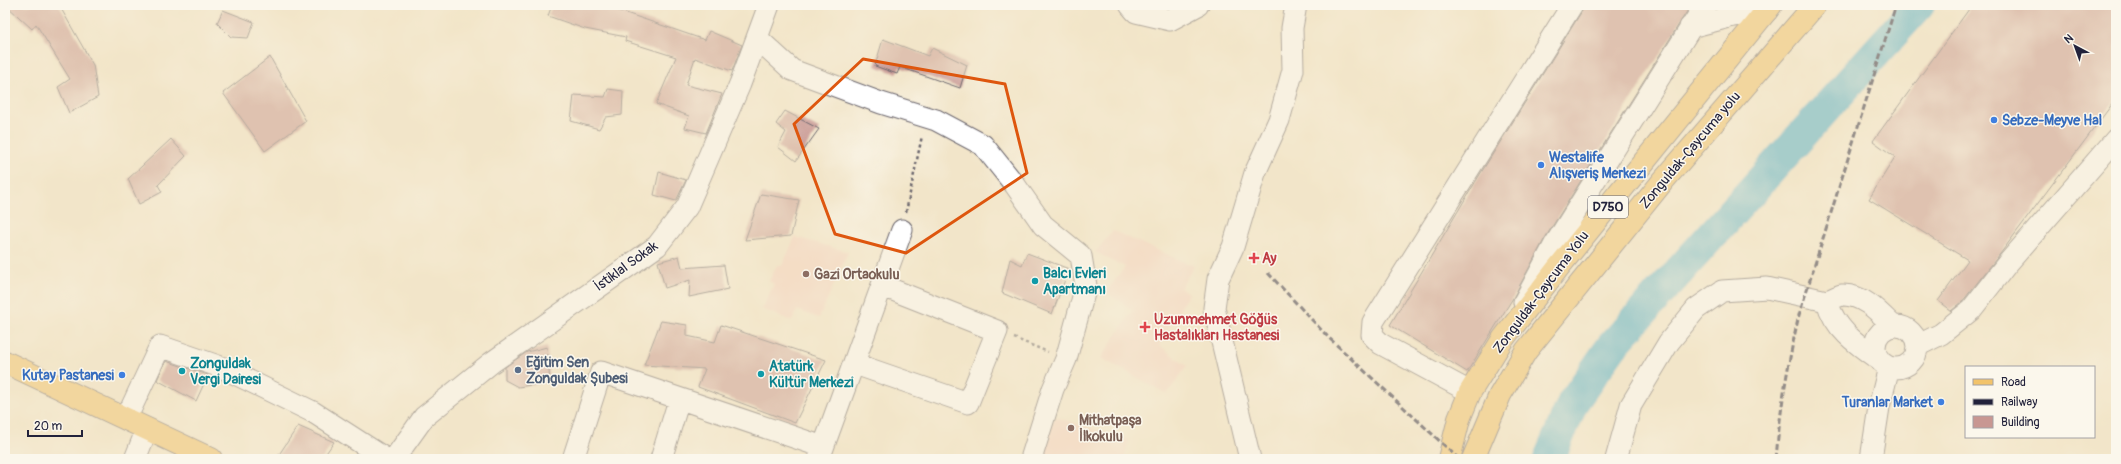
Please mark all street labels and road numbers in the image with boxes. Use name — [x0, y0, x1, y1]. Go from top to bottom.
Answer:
street label: Zonguldak-Çaycuma yolu — [1636, 88, 1744, 212]
road number: D750 — [1588, 196, 1628, 218]
street label: Zonguldak-Çaycuma Yolu — [1489, 228, 1593, 356]
street label: İstiklal Sokak — [591, 237, 661, 295]

